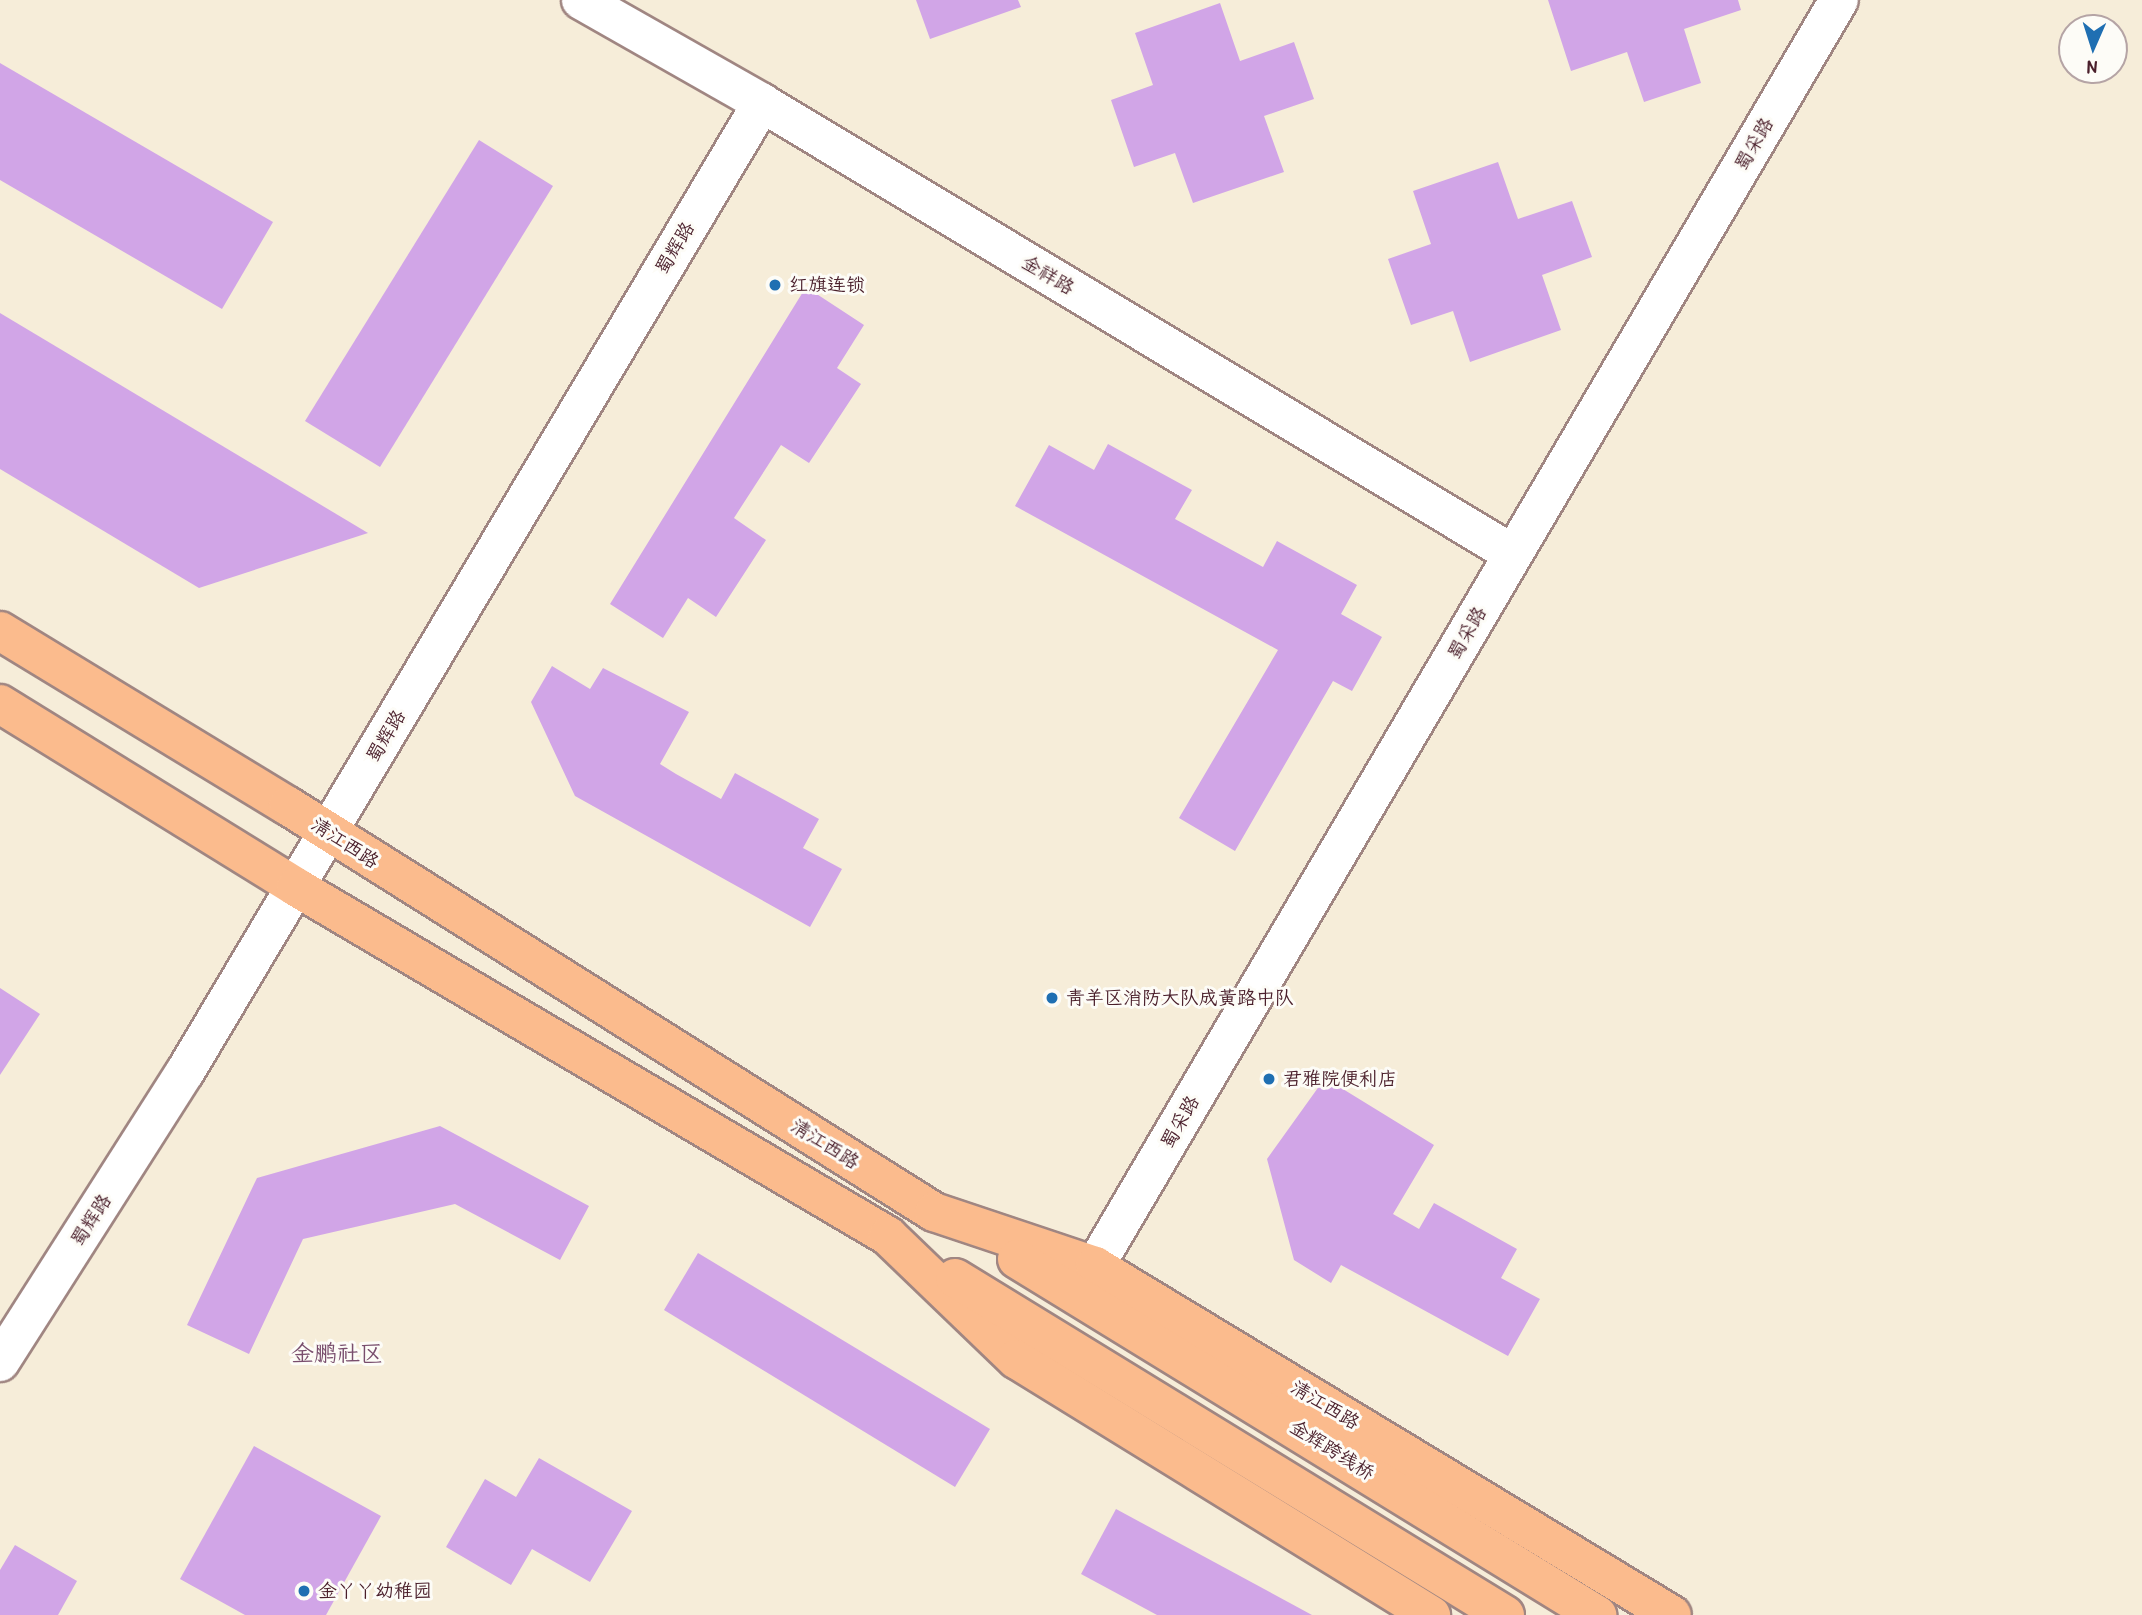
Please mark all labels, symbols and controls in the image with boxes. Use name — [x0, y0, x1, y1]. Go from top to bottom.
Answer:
north arrow — [2058, 14, 2128, 84]
text: N — [2086, 55, 2098, 81]
street label: 蜀采路 — [1730, 114, 1778, 174]
street label: 蜀辉路 — [651, 218, 699, 278]
street label: 金祥路 — [1018, 251, 1078, 299]
place label: 红旗连锁 — [789, 274, 865, 296]
marker: 红旗连锁 — [767, 277, 783, 293]
street label: 蜀采路 — [1443, 603, 1491, 663]
street label: 蜀辉路 — [362, 706, 410, 766]
street label: 清江西路 — [307, 813, 383, 873]
place label: 青羊区消防大队成黄路中队 — [1066, 987, 1294, 1009]
marker: 青羊区消防大队成黄路中队 — [1044, 990, 1060, 1006]
place label: 君雅院便利店 — [1283, 1068, 1397, 1090]
marker: 君雅院便利店 — [1261, 1071, 1277, 1087]
street label: 蜀采路 — [1156, 1092, 1204, 1152]
street label: 清江西路 — [787, 1114, 863, 1174]
street label: 蜀辉路 — [66, 1190, 116, 1250]
district label: 金鹏社区 — [291, 1339, 383, 1367]
street label: 清江西路 — [1287, 1376, 1363, 1434]
street label: 金辉跨线桥 — [1286, 1415, 1378, 1485]
place label: 金丫丫幼稚园 — [318, 1580, 432, 1602]
marker: 金丫丫幼稚园 — [296, 1583, 312, 1599]

